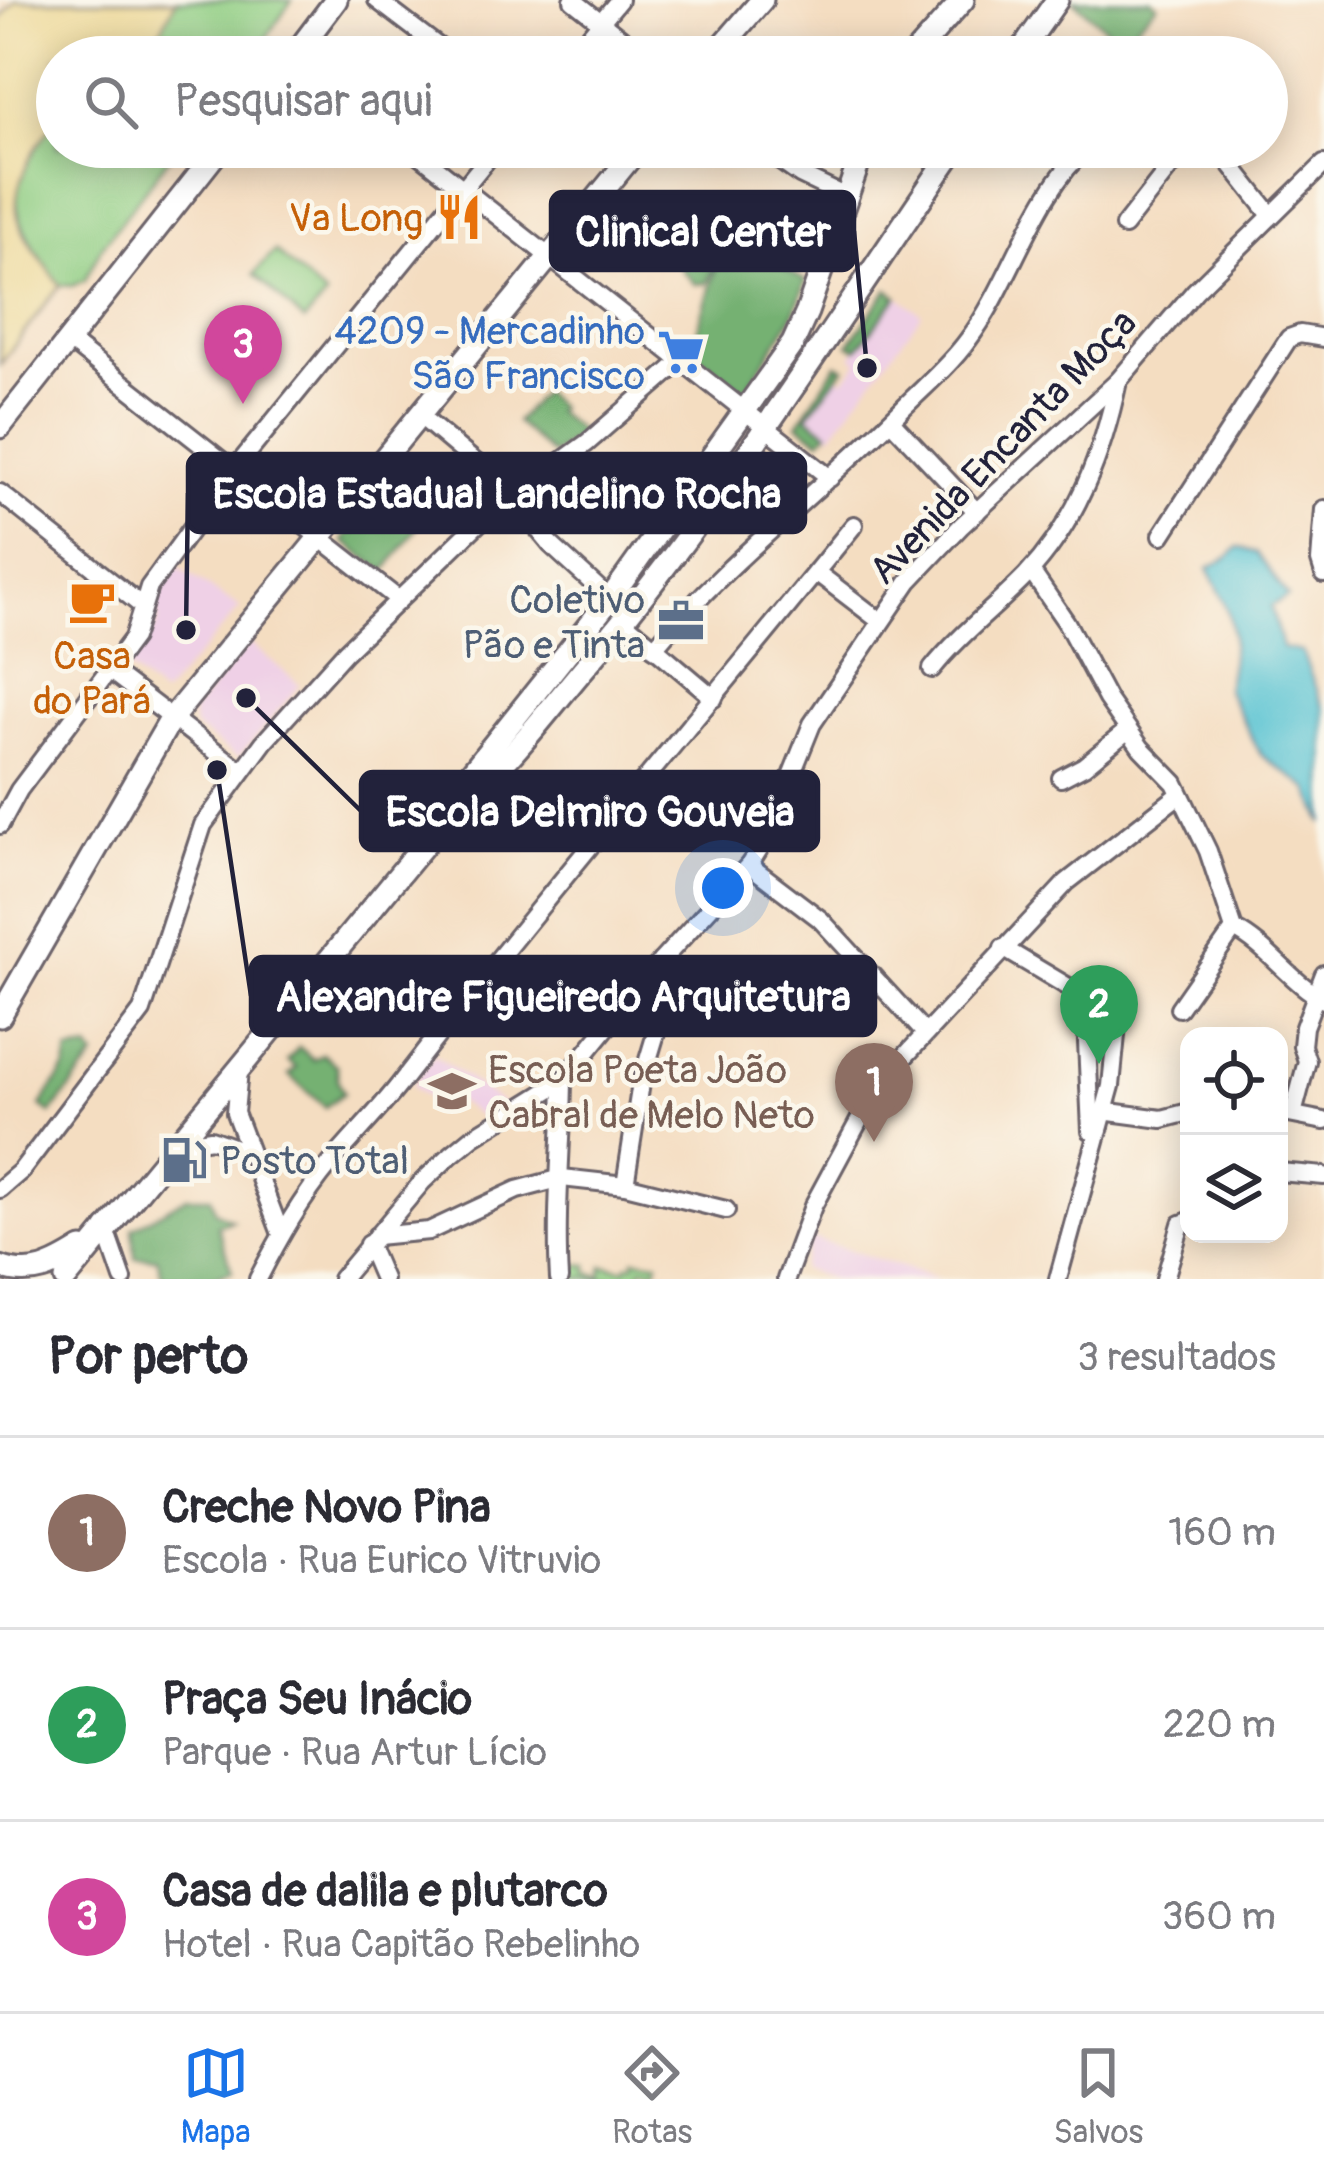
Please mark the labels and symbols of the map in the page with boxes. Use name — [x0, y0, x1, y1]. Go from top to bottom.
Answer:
restaurant icon: Va Long — [434, 192, 484, 242]
callout: Clinical Center — [551, 192, 854, 270]
place label: Va Long — [289, 194, 423, 243]
text: Clinical Center — [575, 207, 832, 259]
street label: Avenida Encanta Moça — [859, 299, 1147, 595]
pin: 3 — [204, 305, 282, 404]
place label: 4209 - Mercadinho São Francisco — [334, 307, 645, 401]
supermarket icon: 4209 - Mercadinho São Francisco — [656, 327, 706, 377]
callout: Escola Estadual Landelino Rocha — [188, 454, 805, 532]
text: Escola Estadual Landelino Rocha — [213, 469, 781, 521]
cafe icon: Casa do Pará — [67, 576, 117, 626]
place label: Coletivo Pão e Tinta — [463, 576, 645, 670]
office icon: Coletivo Pão e Tinta — [656, 596, 706, 646]
place label: Casa do Pará — [33, 632, 151, 726]
callout: Escola Delmiro Gouveia — [361, 772, 818, 850]
text: Escola Delmiro Gouveia — [386, 787, 794, 839]
your location — [693, 858, 753, 918]
callout: Alexandre Figueiredo Arquitetura — [251, 957, 875, 1035]
pin: 2 — [1060, 965, 1138, 1064]
text: Alexandre Figueiredo Arquitetura — [275, 972, 851, 1024]
pin: 1 — [835, 1043, 913, 1142]
place label: Escola Poeta João Cabral de Melo Neto — [488, 1046, 815, 1140]
school or university icon: Escola Poeta João Cabral de Melo Neto — [427, 1066, 477, 1116]
fuel station icon: Posto Total — [159, 1135, 209, 1185]
place label: Posto Total — [220, 1137, 409, 1186]

